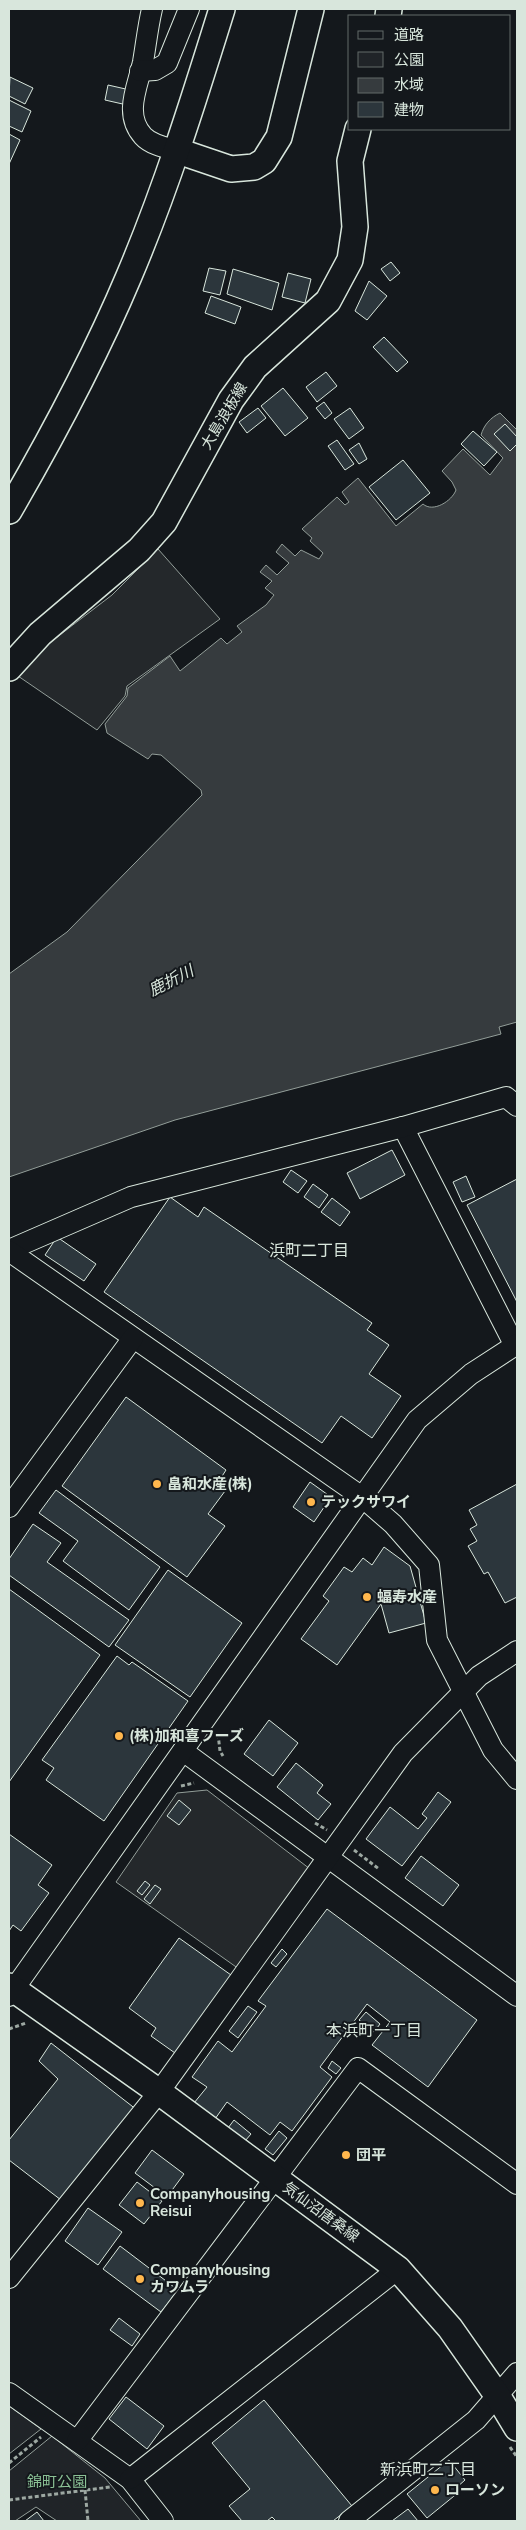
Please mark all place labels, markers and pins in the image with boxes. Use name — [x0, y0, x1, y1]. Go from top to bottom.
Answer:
place label: 畠和水産(株) — [167, 1474, 253, 1494]
marker: 畠和水産(株) — [151, 1478, 163, 1490]
place label: テックサワイ — [321, 1492, 411, 1512]
marker: テックサワイ — [305, 1496, 317, 1508]
place label: 蝠寿水産 — [377, 1587, 437, 1607]
marker: 蝠寿水産 — [361, 1591, 373, 1603]
place label: (株)加和喜フーズ — [129, 1726, 244, 1746]
marker: (株)加和喜フーズ — [113, 1730, 125, 1742]
place label: 団平 — [356, 2145, 386, 2165]
marker: 団平 — [340, 2149, 352, 2161]
place label: Companyhousing Reisui — [150, 2184, 270, 2221]
marker: Companyhousing Reisui — [134, 2197, 146, 2209]
place label: Companyhousing カワムラ — [150, 2260, 270, 2297]
marker: Companyhousing カワムラ — [134, 2273, 146, 2285]
place label: ローソン — [445, 2480, 505, 2500]
marker: ローソン — [429, 2484, 441, 2496]

